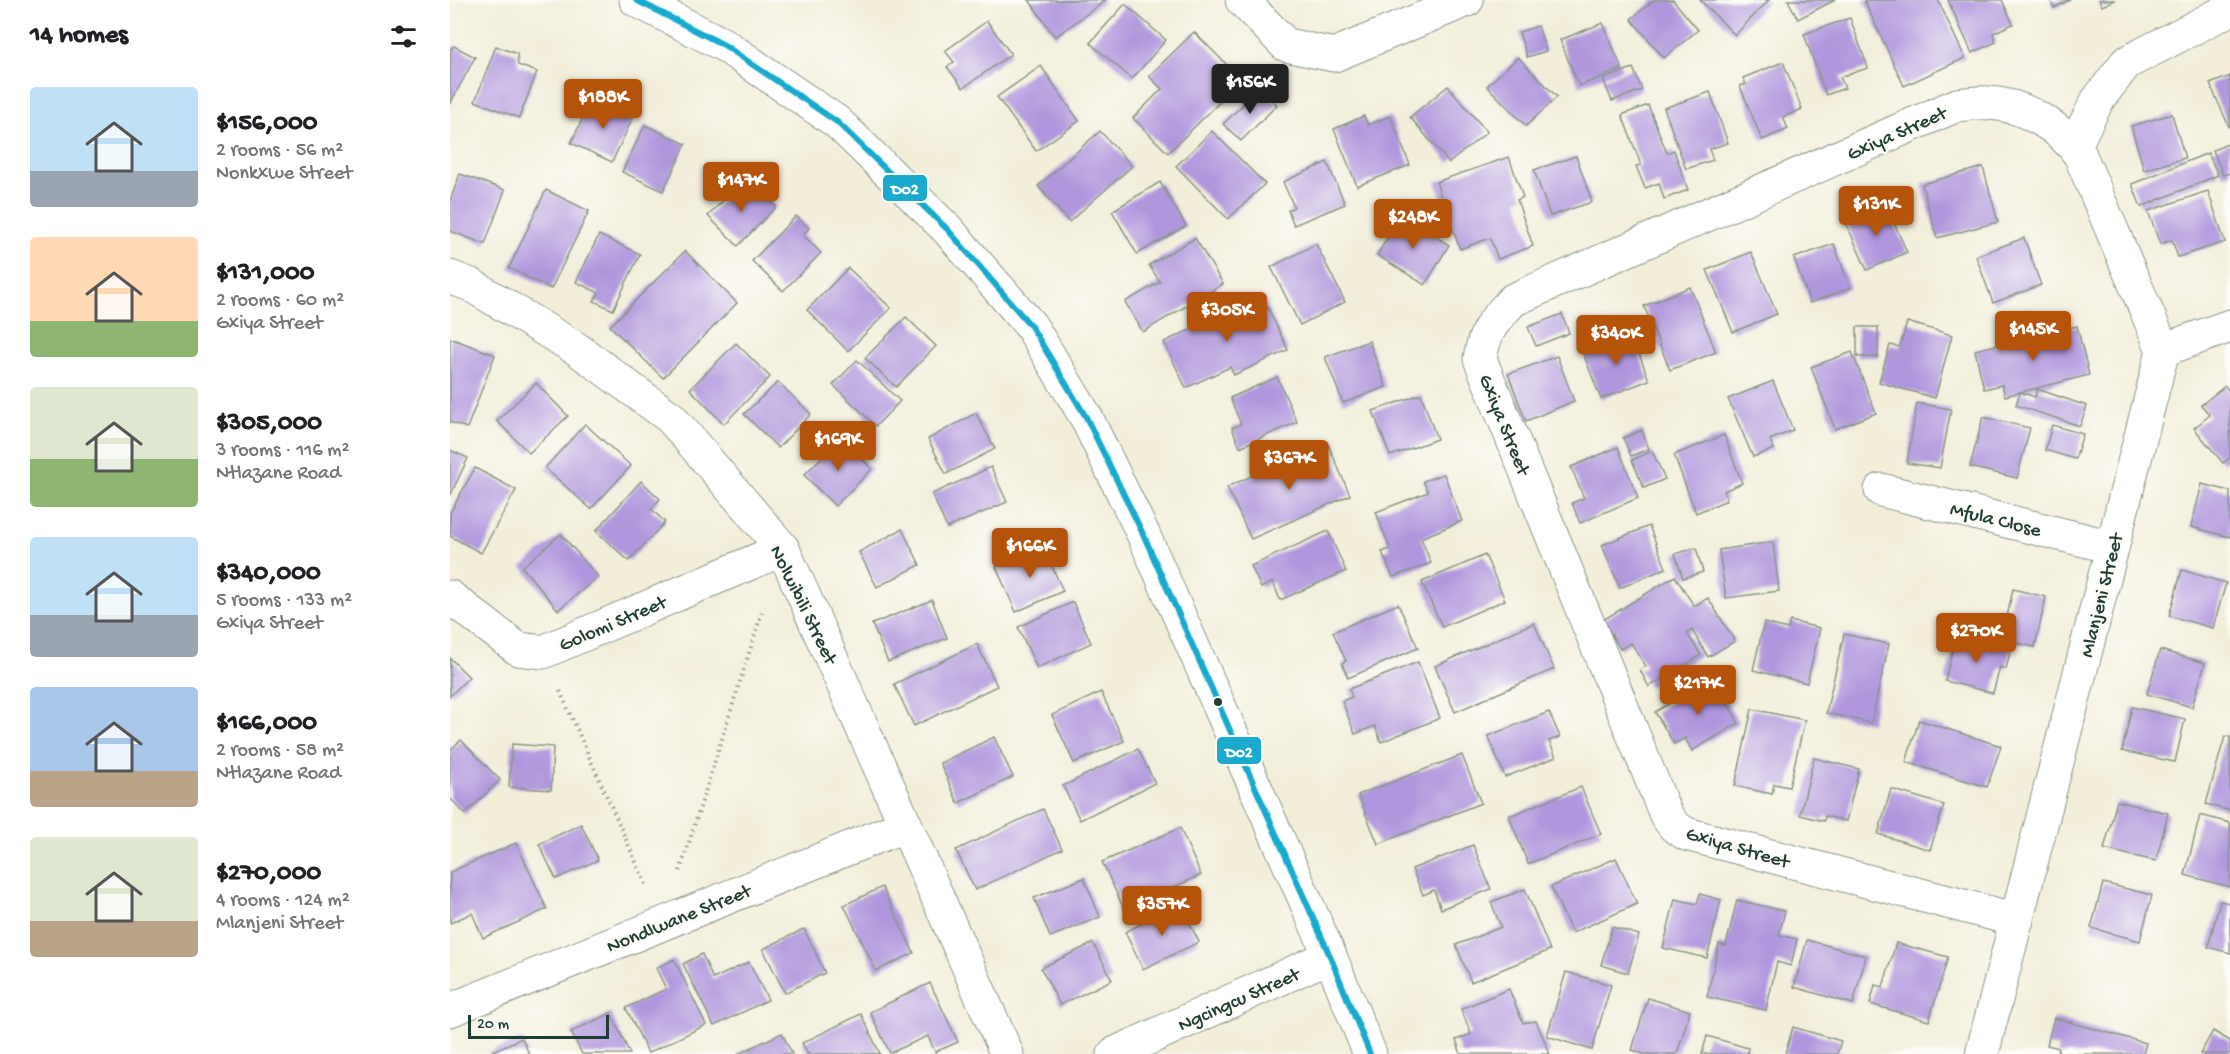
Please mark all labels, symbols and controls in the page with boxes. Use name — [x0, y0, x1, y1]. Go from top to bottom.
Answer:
icon: filters — [387, 20, 420, 53]
text: 14 homes — [30, 21, 128, 52]
pin: $156K — [1208, 64, 1292, 115]
text: $156K — [1226, 72, 1274, 95]
pin: $188K — [561, 79, 645, 130]
text: $188K — [578, 87, 628, 110]
street label: Gxiya Street — [1844, 102, 1952, 167]
text: $156,000 — [216, 109, 318, 140]
icon: home — [78, 111, 150, 183]
text: 2 rooms · 56 m² — [216, 140, 343, 163]
pin: $147K — [699, 162, 783, 213]
text: Nonkxwe Street — [216, 163, 352, 186]
text: $147K — [717, 170, 765, 193]
line badge: D02 — [882, 174, 928, 202]
text: D02 — [889, 182, 919, 201]
pin: $131K — [1834, 186, 1918, 237]
text: $131K — [1853, 194, 1899, 217]
pin: $248K — [1371, 199, 1455, 250]
text: $248K — [1388, 207, 1438, 230]
text: $131,000 — [216, 259, 315, 290]
icon: home — [78, 261, 150, 333]
text: 2 rooms · 60 m² — [216, 290, 344, 313]
pin: $305K — [1185, 292, 1269, 343]
text: $305K — [1201, 300, 1253, 323]
pin: $145K — [1991, 311, 2075, 362]
text: Gxiya Street — [216, 313, 322, 336]
pin: $340K — [1574, 315, 1658, 366]
text: $145K — [2009, 319, 2057, 342]
text: $340K — [1590, 323, 1642, 346]
street label: Gxiya Street — [1472, 372, 1534, 481]
text: $305,000 — [216, 409, 322, 440]
icon: home — [78, 411, 150, 483]
pin: $169K — [796, 421, 880, 472]
text: $169K — [814, 429, 862, 452]
text: 3 rooms · 116 m² — [216, 440, 349, 463]
pin: $367K — [1247, 440, 1331, 491]
text: $367K — [1264, 448, 1314, 471]
text: Ntlazane Road — [216, 463, 341, 486]
street label: Mfula Close — [1947, 499, 2044, 544]
pin: $166K — [988, 528, 1072, 579]
street label: Mlanjeni Street — [2077, 530, 2130, 660]
text: $166K — [1006, 536, 1054, 559]
street label: Nolwibili Street — [763, 542, 841, 670]
text: $340,000 — [216, 559, 321, 590]
icon: home — [78, 561, 150, 633]
text: 5 rooms · 133 m² — [216, 590, 352, 613]
street label: Golomi Street — [556, 592, 672, 658]
text: Gxiya Street — [216, 613, 322, 636]
pin: $270K — [1934, 613, 2018, 664]
text: $270K — [1950, 621, 2002, 644]
pin: $217K — [1656, 665, 1740, 716]
text: $217K — [1674, 673, 1722, 696]
unlabelled marker — [1212, 696, 1224, 708]
text: $166,000 — [216, 709, 317, 740]
icon: home — [78, 711, 150, 783]
line badge: D02 — [1216, 736, 1262, 765]
text: 2 rooms · 58 m² — [216, 740, 344, 763]
text: D02 — [1223, 745, 1253, 764]
text: Ntlazane Road — [216, 763, 341, 786]
street label: Gxiya Street — [1683, 824, 1793, 876]
text: $270,000 — [216, 859, 321, 890]
icon: home — [78, 861, 150, 933]
street label: Nondlwane Street — [604, 880, 757, 960]
pin: $357K — [1120, 886, 1204, 937]
text: 4 rooms · 124 m² — [216, 890, 350, 913]
text: $357K — [1136, 894, 1188, 917]
text: Mlanjeni Street — [216, 913, 343, 936]
street label: Ngcingcu Street — [1175, 963, 1305, 1038]
scale bar — [468, 1012, 609, 1040]
text: 20 m — [477, 1016, 509, 1035]

